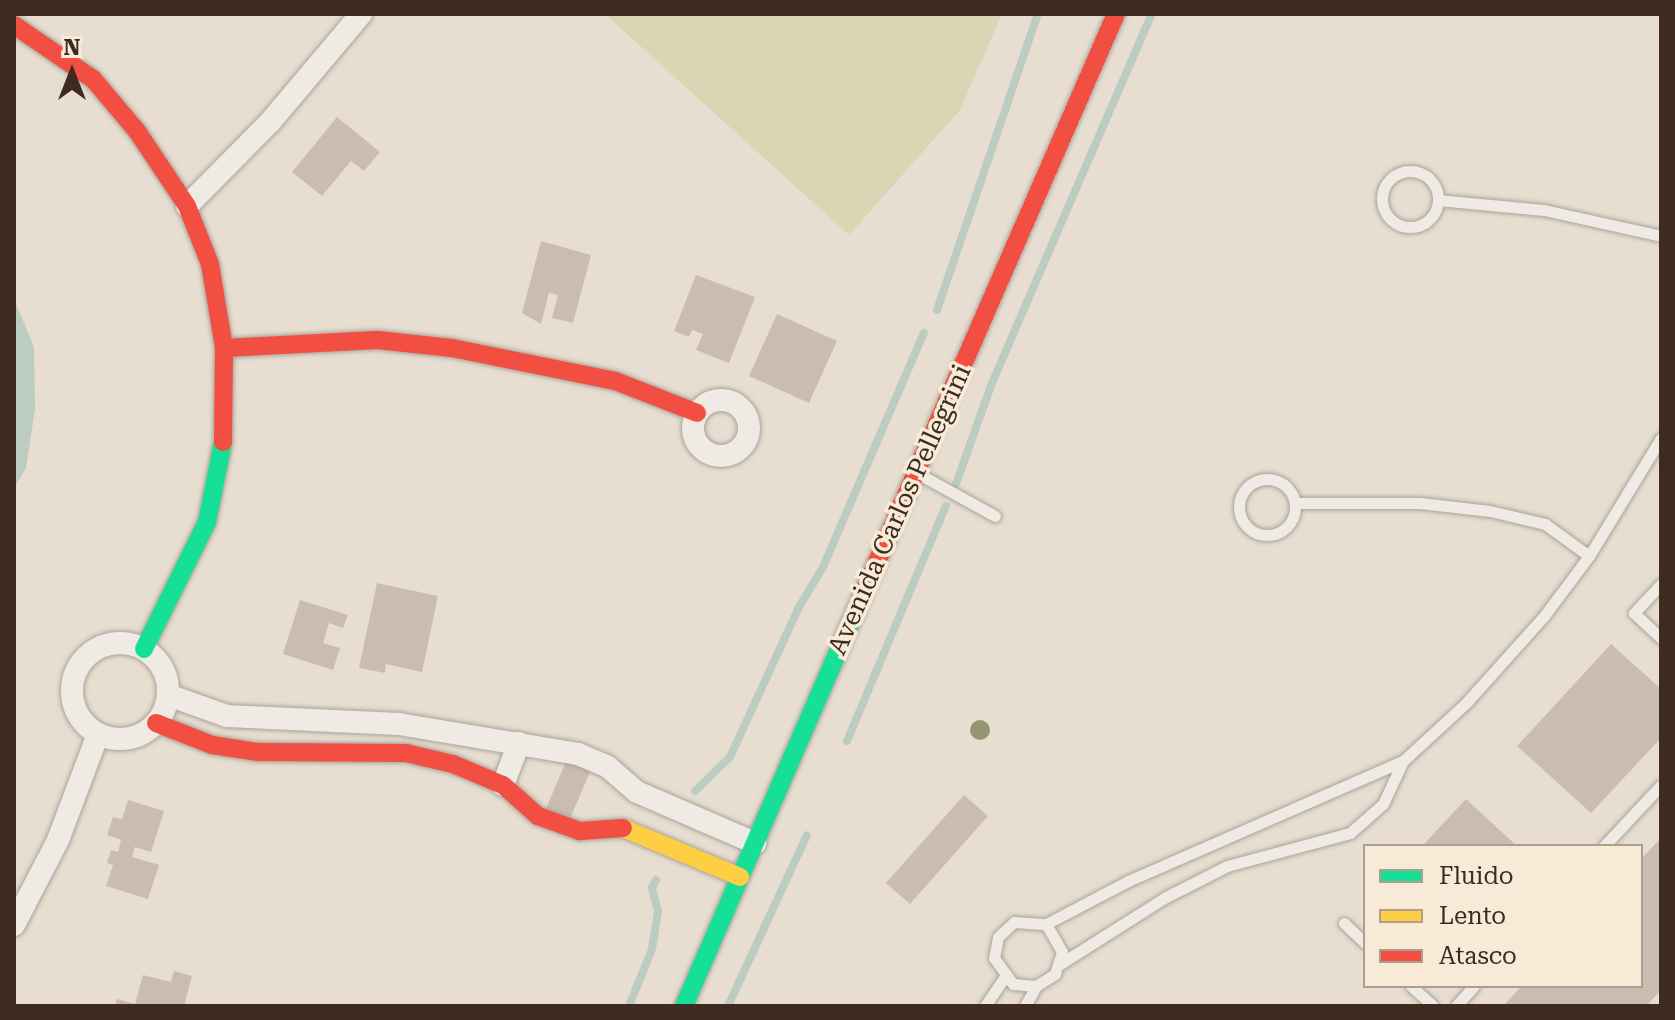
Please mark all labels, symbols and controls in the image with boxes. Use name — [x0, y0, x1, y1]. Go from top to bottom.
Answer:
north arrow — [32, 32, 112, 112]
text: N — [64, 35, 80, 60]
street label: Avenida Carlos Pellegrini — [822, 360, 978, 660]
legend — [1363, 844, 1643, 988]
text: Fluido — [1439, 862, 1514, 890]
text: Lento — [1439, 902, 1506, 930]
text: Atasco — [1439, 942, 1517, 970]

